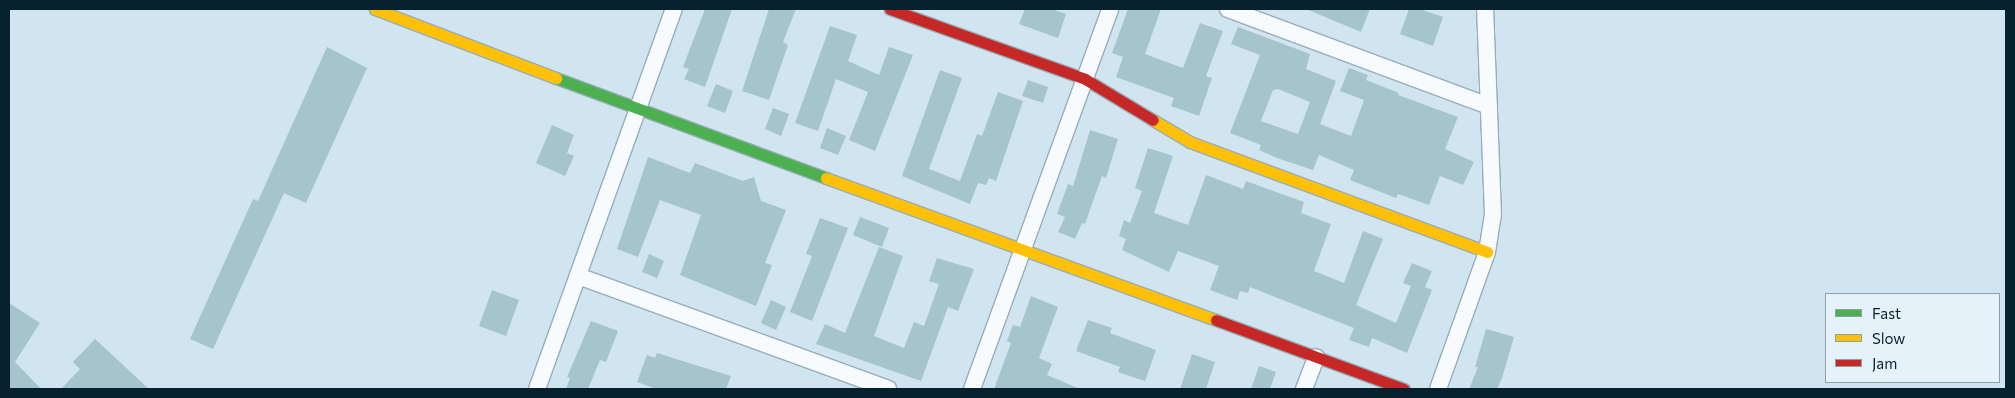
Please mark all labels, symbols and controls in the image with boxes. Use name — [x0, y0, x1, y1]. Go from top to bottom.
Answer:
legend — [1825, 293, 2000, 383]
text: Fast — [1872, 304, 1901, 322]
text: Slow — [1872, 329, 1905, 347]
text: Jam — [1872, 354, 1897, 372]

